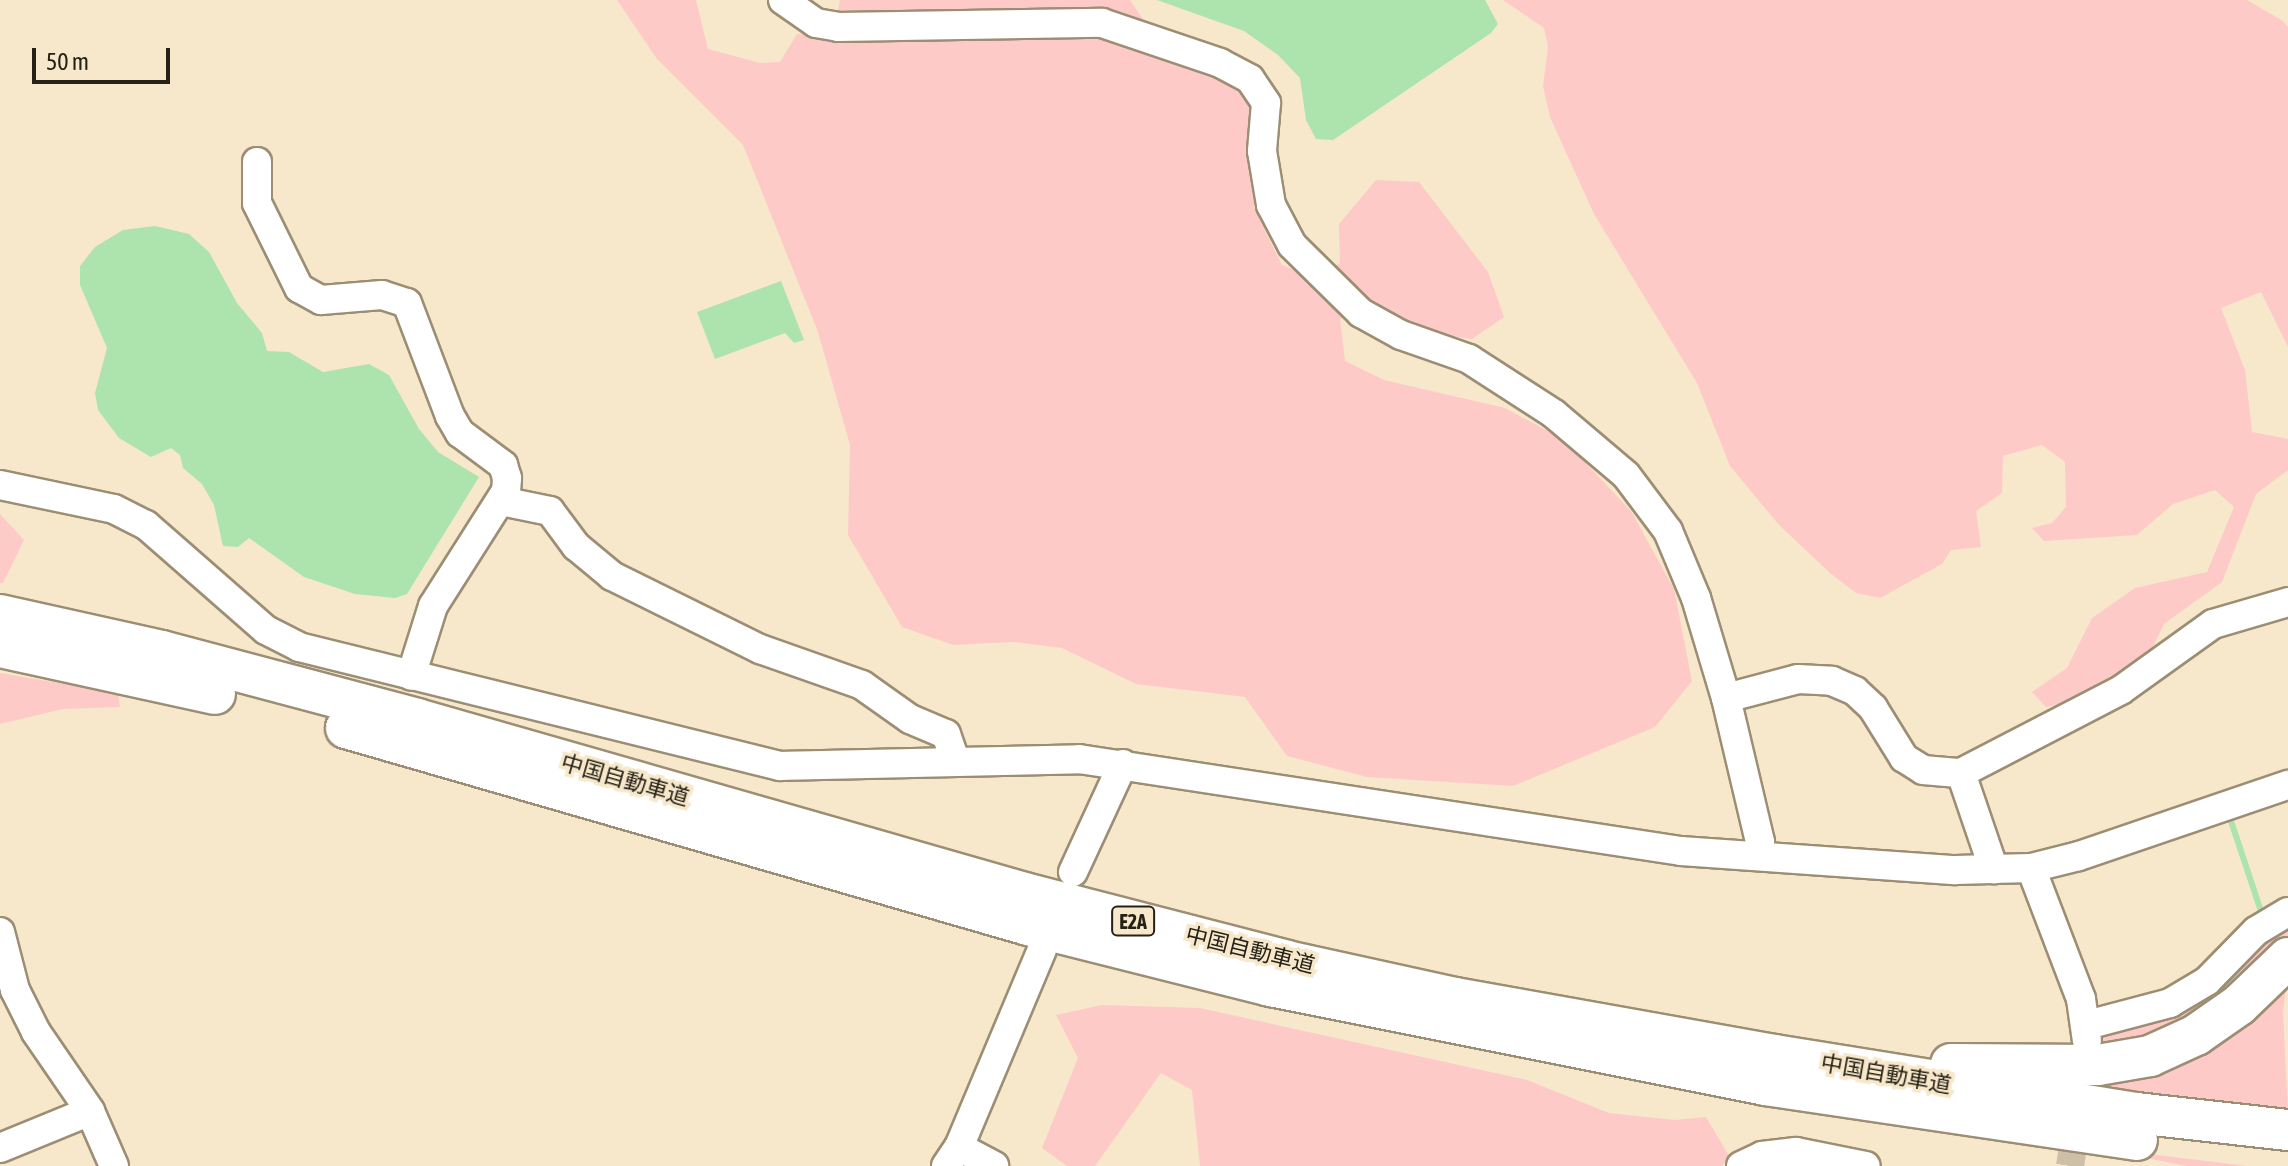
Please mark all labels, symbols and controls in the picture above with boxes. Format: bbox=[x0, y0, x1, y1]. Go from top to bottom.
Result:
scale bar bbox=[36, 32, 174, 82]
text: 50 m bbox=[46, 48, 89, 75]
street label: 中国自動車道 bbox=[558, 749, 692, 811]
road number: E2A bbox=[1111, 905, 1155, 937]
street label: 中国自動車道 bbox=[1183, 921, 1317, 979]
street label: 中国自動車道 bbox=[1819, 1050, 1953, 1098]

